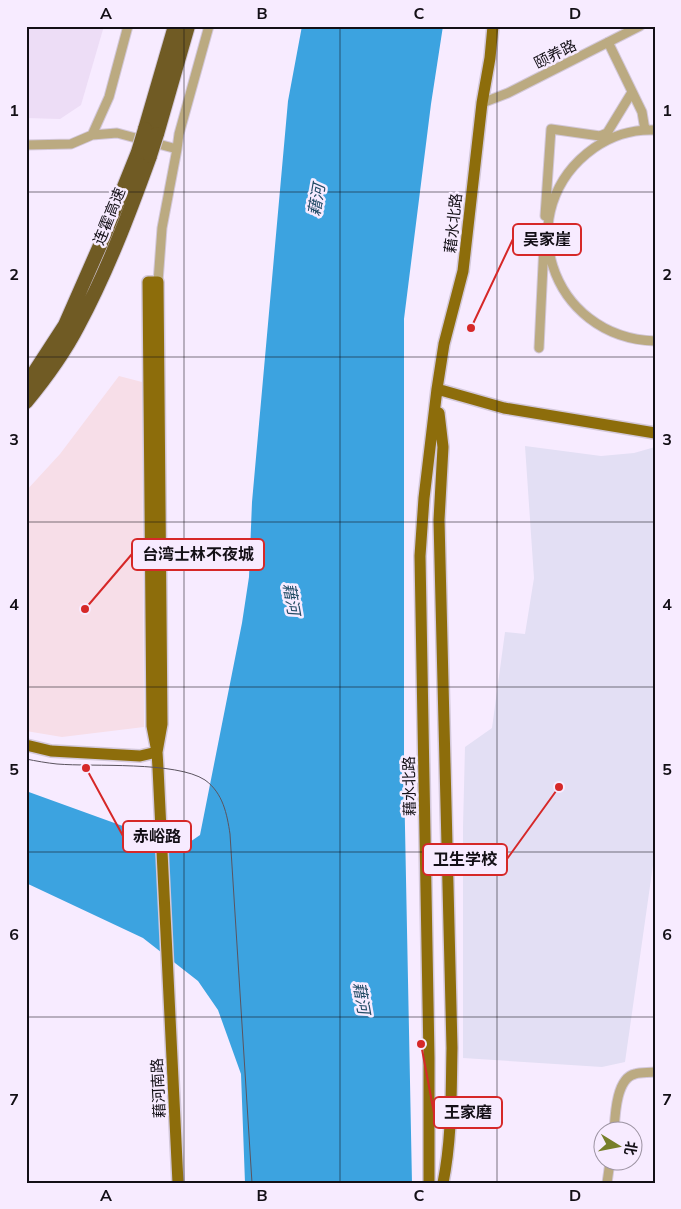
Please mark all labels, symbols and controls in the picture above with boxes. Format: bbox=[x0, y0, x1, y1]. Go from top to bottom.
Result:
text: A bbox=[100, 3, 112, 23]
text: B bbox=[256, 3, 268, 23]
text: C bbox=[414, 3, 425, 23]
text: D bbox=[569, 3, 581, 23]
street label: 颐养路 bbox=[531, 35, 579, 73]
text: 1 bbox=[9, 100, 19, 120]
text: 1 bbox=[662, 100, 672, 120]
water label: 藉河 bbox=[303, 180, 329, 218]
street label: 连霍高速 bbox=[89, 185, 129, 247]
street label: 藉水北路 bbox=[440, 192, 466, 254]
callout: 吴家崖 bbox=[513, 224, 581, 255]
text: 吴家崖 bbox=[523, 229, 571, 249]
text: 2 bbox=[9, 264, 19, 284]
text: 2 bbox=[662, 264, 672, 284]
text: 3 bbox=[9, 429, 19, 449]
text: 3 bbox=[662, 429, 672, 449]
callout: 台湾士林不夜城 bbox=[132, 539, 264, 570]
text: 台湾士林不夜城 bbox=[142, 544, 254, 564]
water label: 藉河 bbox=[279, 581, 305, 619]
text: 4 bbox=[9, 594, 19, 614]
text: 4 bbox=[662, 594, 672, 614]
street label: 藉水北路 bbox=[399, 756, 419, 816]
text: 5 bbox=[9, 759, 19, 779]
text: 5 bbox=[662, 759, 672, 779]
callout: 赤峪路 bbox=[123, 821, 191, 852]
text: 赤峪路 bbox=[133, 826, 181, 846]
callout: 卫生学校 bbox=[423, 844, 507, 875]
text: 卫生学校 bbox=[433, 849, 498, 869]
text: 6 bbox=[9, 924, 19, 944]
text: 6 bbox=[662, 924, 672, 944]
water label: 藉河 bbox=[349, 980, 375, 1018]
street label: 藉河南路 bbox=[147, 1058, 169, 1118]
text: 7 bbox=[9, 1089, 19, 1109]
text: 7 bbox=[662, 1089, 672, 1109]
callout: 王家磨 bbox=[434, 1097, 502, 1128]
text: 王家磨 bbox=[444, 1102, 492, 1122]
north arrow bbox=[594, 1122, 644, 1172]
text: 北 bbox=[621, 1140, 641, 1157]
text: A bbox=[100, 1185, 112, 1205]
text: B bbox=[256, 1185, 268, 1205]
text: C bbox=[414, 1185, 425, 1205]
text: D bbox=[569, 1185, 581, 1205]

